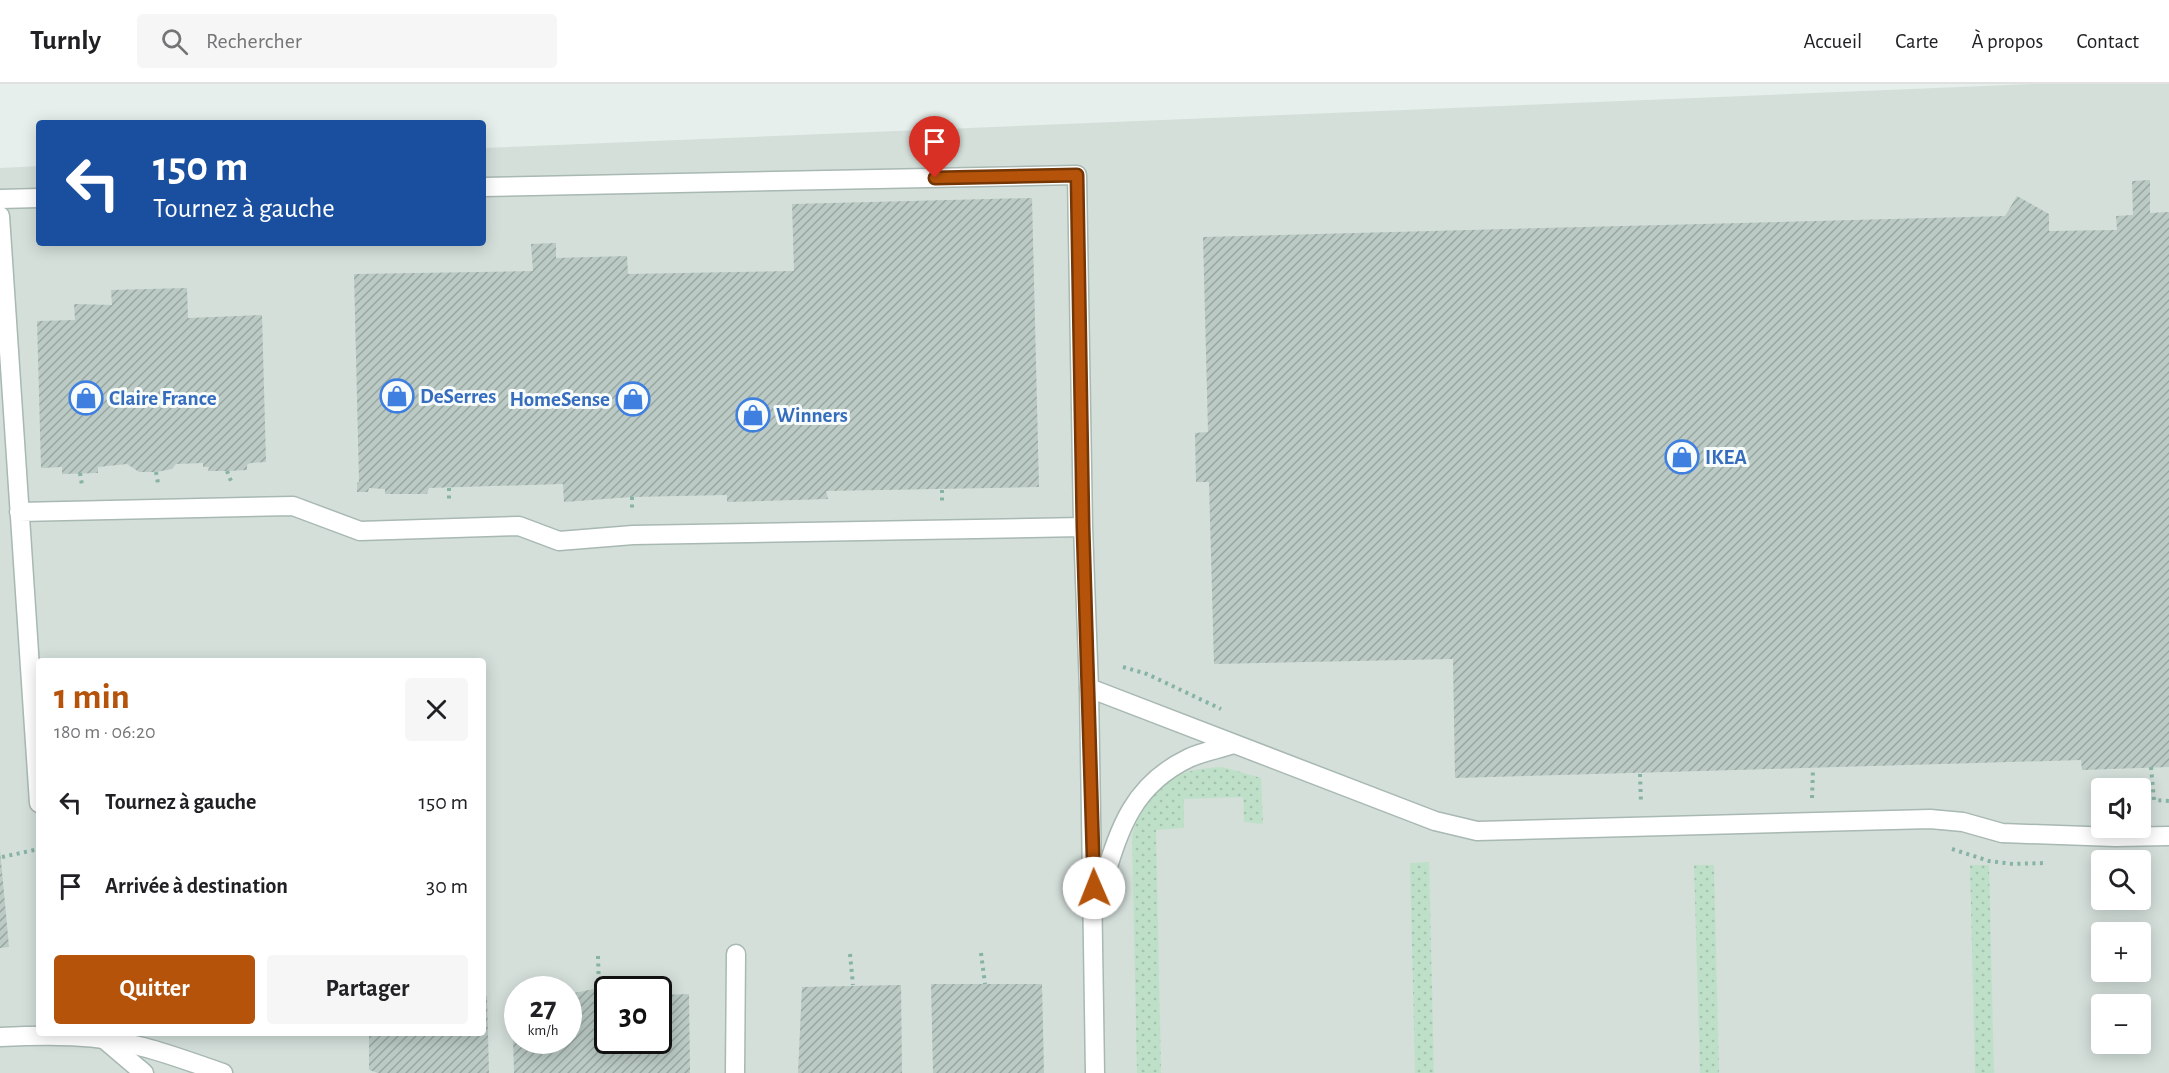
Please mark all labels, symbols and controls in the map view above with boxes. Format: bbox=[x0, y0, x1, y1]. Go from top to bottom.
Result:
search box bbox=[137, 14, 557, 68]
icon: search bbox=[158, 25, 191, 58]
text: Turnly bbox=[30, 27, 101, 55]
text: Rechercher bbox=[206, 30, 302, 52]
text: Accueil bbox=[1804, 31, 1862, 52]
text: Carte bbox=[1895, 31, 1938, 52]
text: À propos bbox=[1971, 31, 2043, 52]
text: Contact bbox=[2076, 31, 2139, 52]
pin bbox=[909, 116, 960, 178]
icon: arrive bbox=[918, 125, 951, 158]
icon: left bbox=[54, 144, 132, 222]
text: 150 m bbox=[153, 146, 248, 188]
text: Tournez à gauche bbox=[153, 195, 335, 222]
shop icon: DeSerres bbox=[379, 378, 415, 414]
shop icon: Claire France bbox=[68, 380, 104, 416]
shop icon: HomeSense bbox=[615, 381, 651, 417]
place label: DeSerres bbox=[420, 386, 496, 407]
place label: Claire France bbox=[109, 388, 217, 409]
place label: HomeSense bbox=[510, 389, 610, 410]
shop icon: Winners bbox=[735, 397, 771, 433]
place label: Winners bbox=[776, 405, 848, 426]
shop icon: IKEA bbox=[1664, 439, 1700, 475]
place label: IKEA bbox=[1705, 447, 1747, 468]
button: close bbox=[405, 678, 468, 741]
text: 1 min bbox=[54, 679, 130, 715]
text: 180 m · 06:20 bbox=[54, 722, 156, 742]
map controls bbox=[2091, 778, 2151, 1054]
button: sound bbox=[2091, 778, 2151, 838]
icon: left bbox=[54, 786, 87, 819]
text: Tournez à gauche bbox=[105, 791, 256, 813]
text: 150 m bbox=[418, 791, 468, 813]
button: search bbox=[2091, 850, 2151, 910]
position arrow bbox=[1062, 856, 1126, 920]
icon: arrive bbox=[54, 870, 87, 903]
text: Arrivée à destination bbox=[105, 875, 288, 897]
text: 30 m bbox=[426, 875, 468, 897]
button: + bbox=[2091, 922, 2151, 982]
button: Quitter bbox=[54, 955, 255, 1024]
button: Partager bbox=[267, 955, 468, 1024]
speed limit sign: 30 bbox=[594, 976, 672, 1054]
text: 27 bbox=[529, 993, 557, 1023]
button: − bbox=[2091, 994, 2151, 1054]
text: km/h bbox=[528, 1023, 558, 1038]

